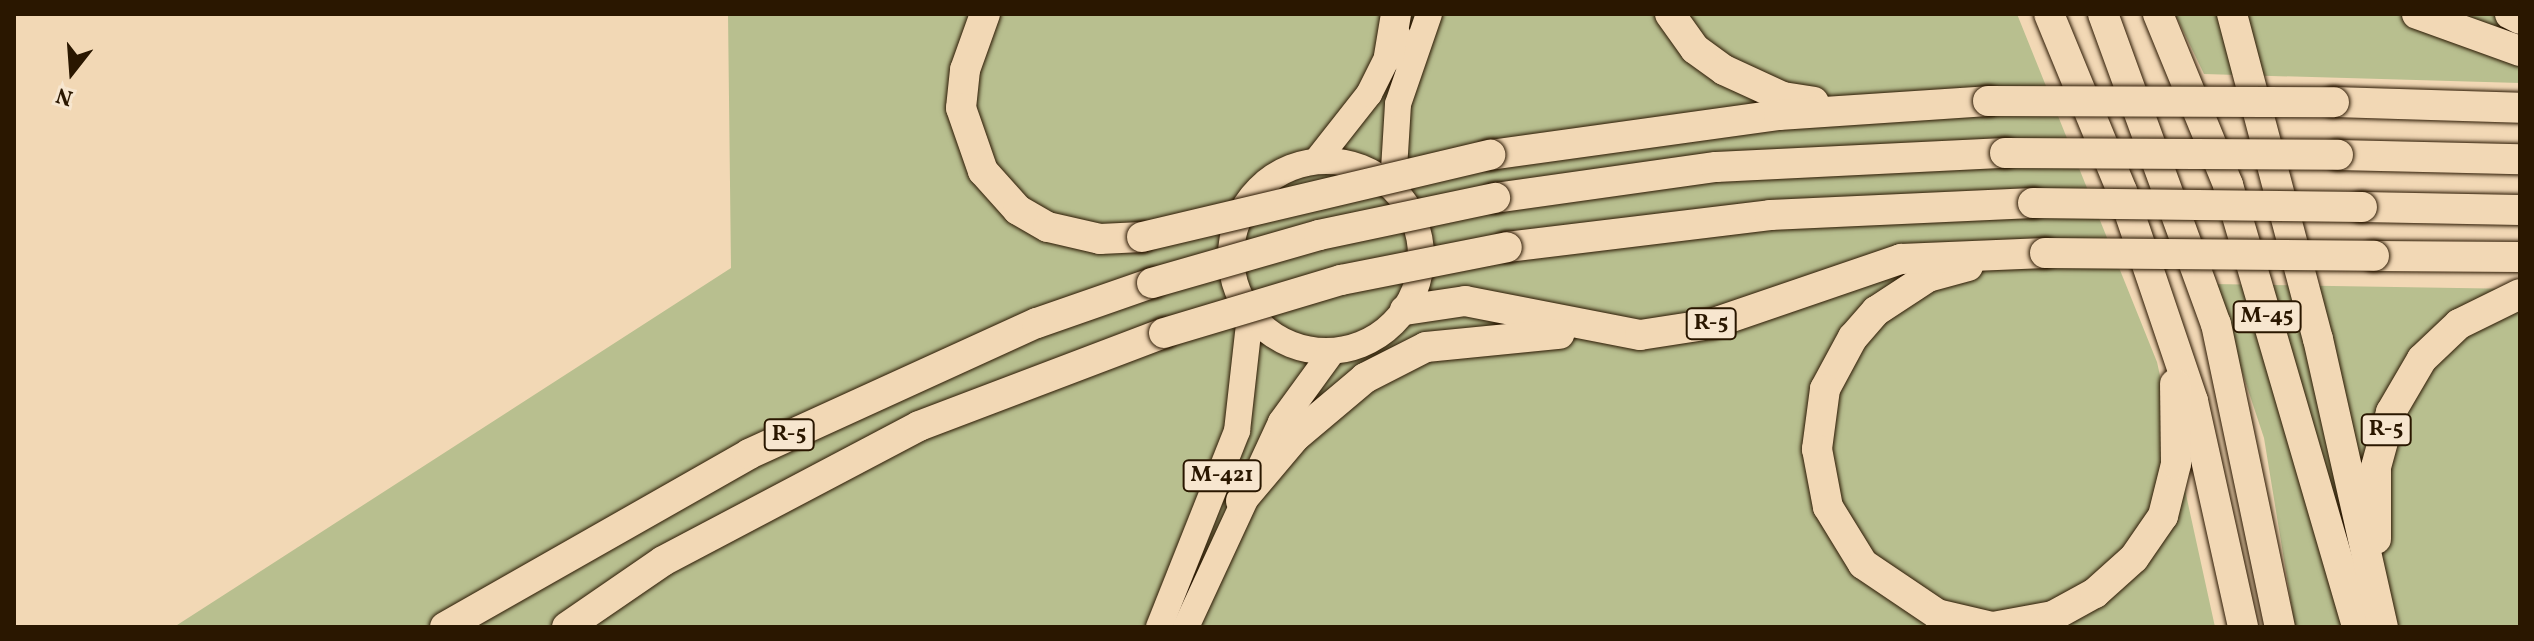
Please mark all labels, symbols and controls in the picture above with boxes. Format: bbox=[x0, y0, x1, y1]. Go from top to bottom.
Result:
north arrow bbox=[32, 32, 112, 112]
text: N bbox=[53, 78, 77, 113]
road number: M-45 bbox=[2231, 299, 2303, 335]
road number: R-5 bbox=[1685, 306, 1737, 342]
road number: R-5 bbox=[2360, 412, 2412, 448]
road number: R-5 bbox=[763, 417, 815, 453]
road number: M-421 bbox=[1182, 458, 1262, 494]

